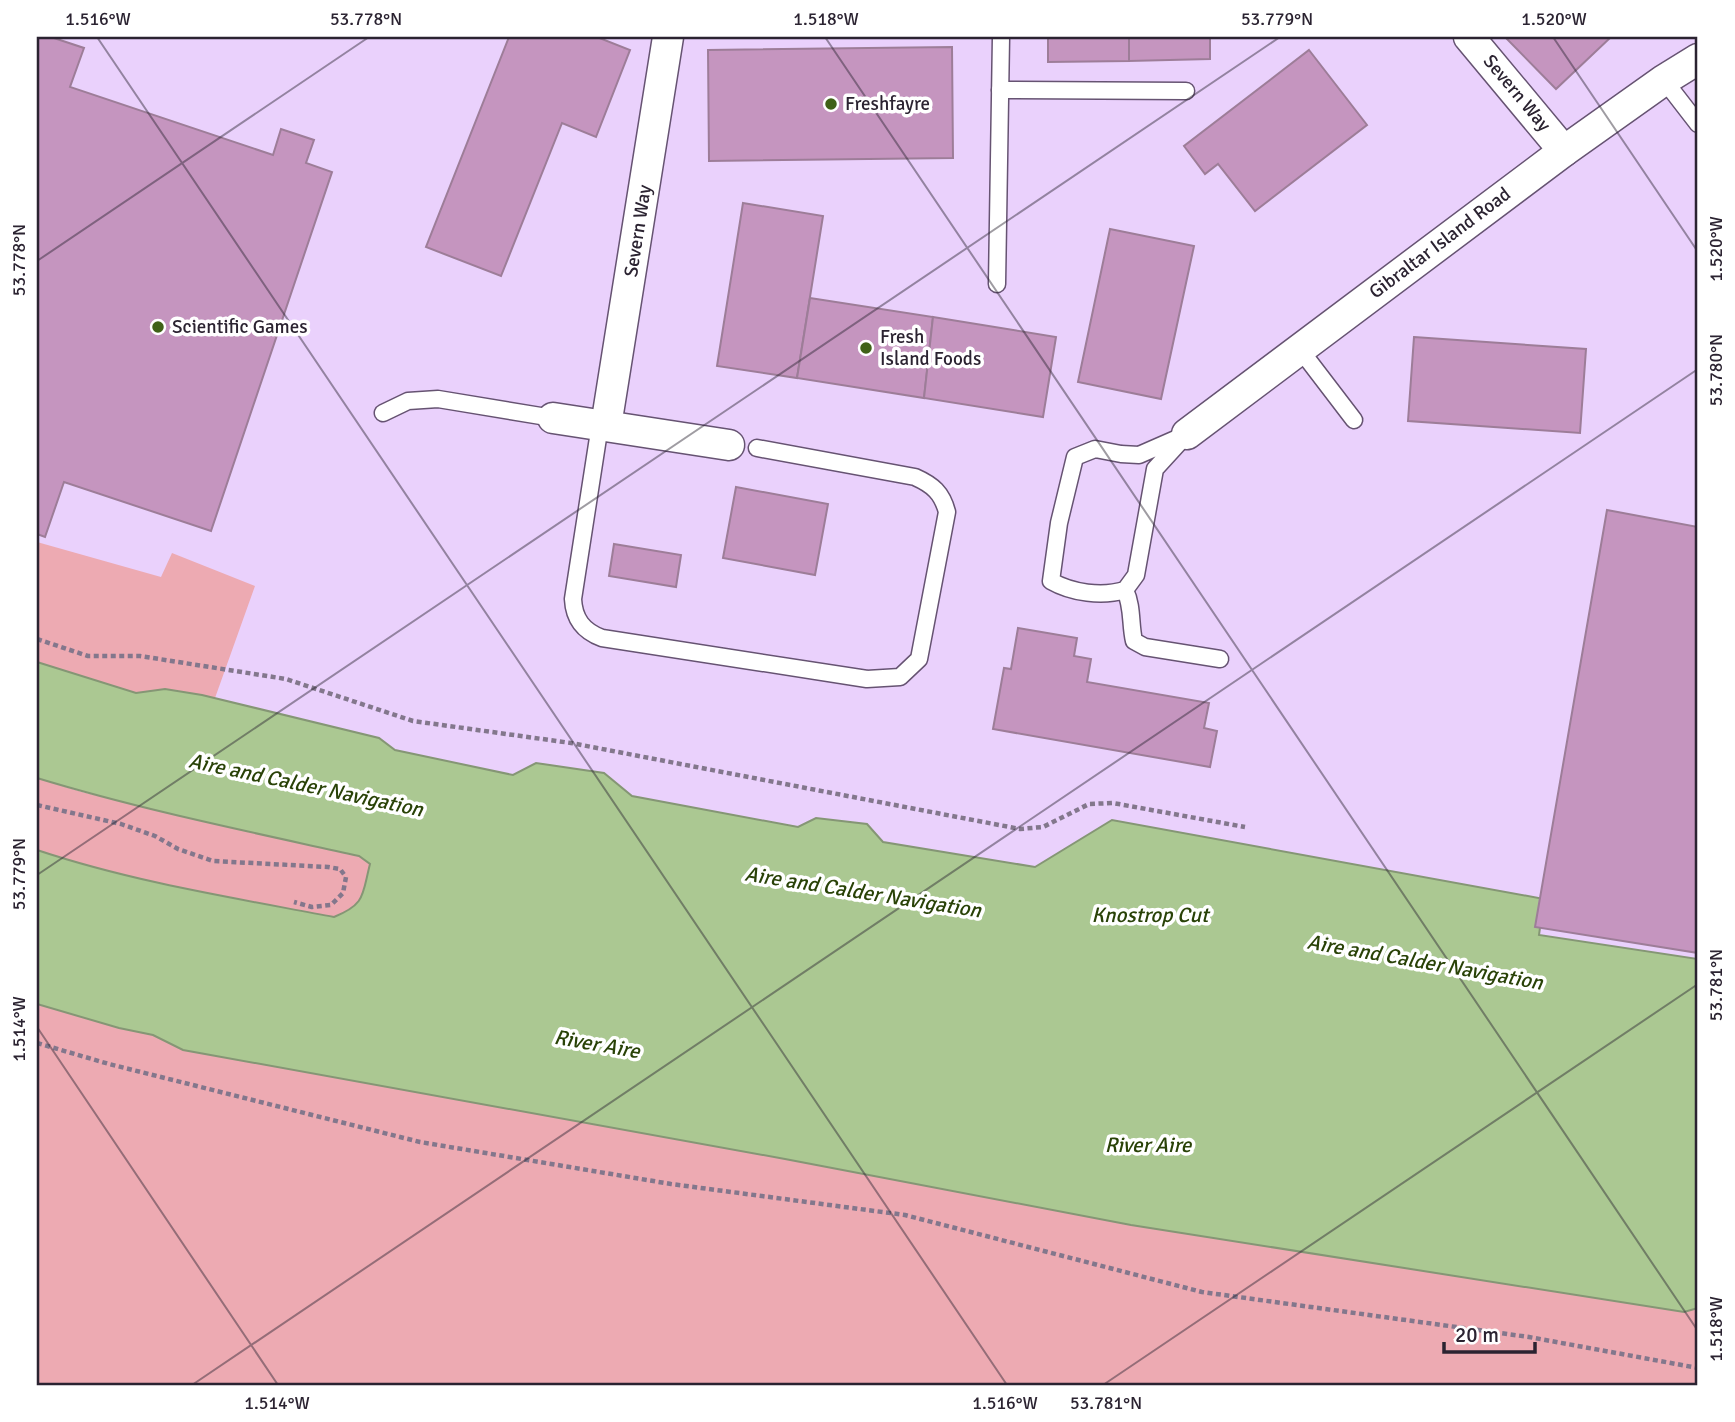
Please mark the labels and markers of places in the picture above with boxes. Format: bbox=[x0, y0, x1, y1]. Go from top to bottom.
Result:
place label: Freshfayre bbox=[845, 92, 930, 116]
marker: Freshfayre bbox=[823, 96, 839, 112]
place label: Scientific Games bbox=[172, 315, 308, 339]
marker: Scientific Games bbox=[150, 319, 166, 335]
place label: Fresh Island Foods bbox=[880, 325, 981, 371]
marker: Fresh Island Foods bbox=[858, 340, 874, 356]

